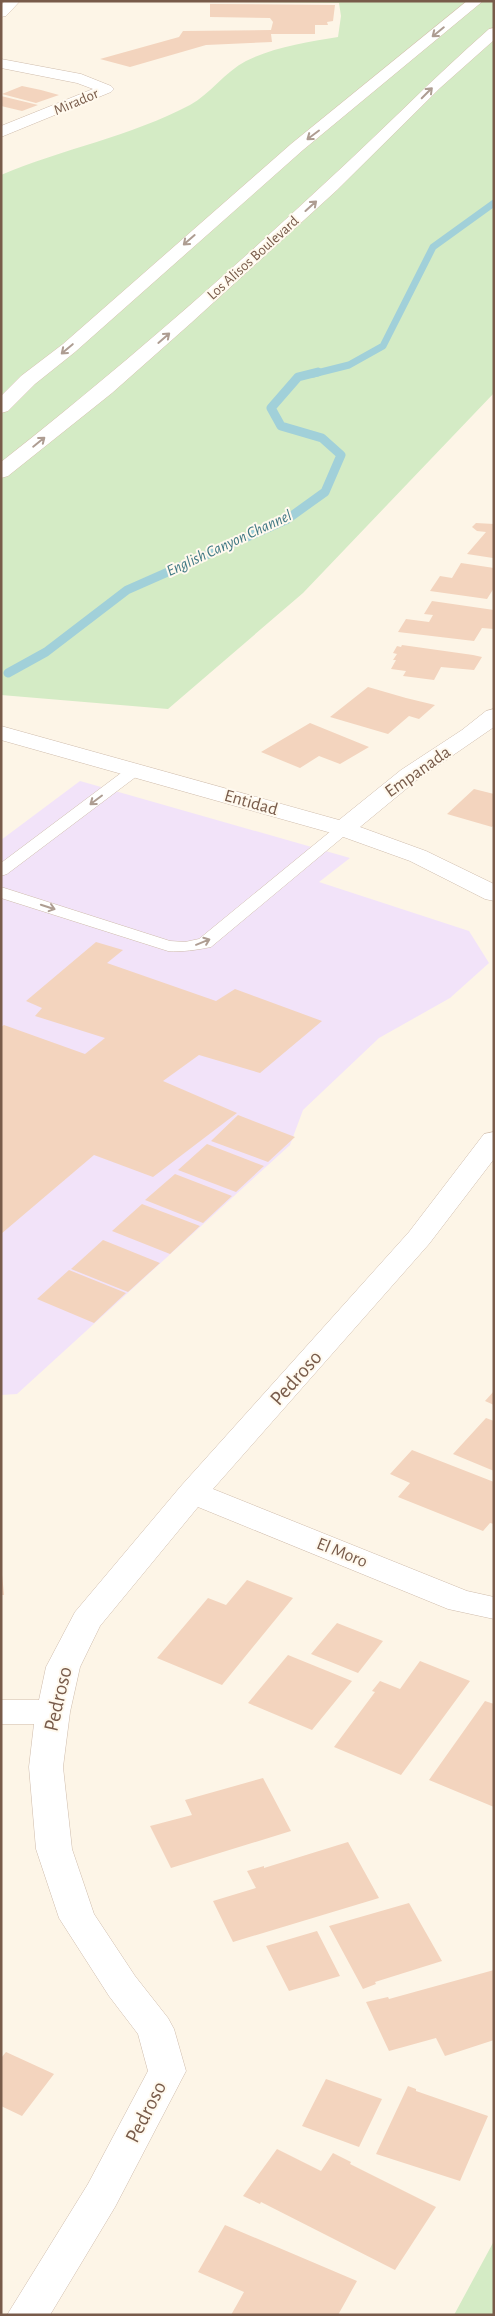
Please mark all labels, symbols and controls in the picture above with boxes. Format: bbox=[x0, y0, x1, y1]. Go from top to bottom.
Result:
one-way arrow bbox=[432, 27, 445, 38]
street label: Mirador bbox=[51, 86, 101, 118]
one-way arrow bbox=[421, 87, 433, 99]
one-way arrow bbox=[307, 130, 320, 141]
one-way arrow bbox=[304, 200, 317, 212]
street label: Los Alisos Boulevard bbox=[204, 213, 302, 303]
one-way arrow bbox=[182, 235, 195, 246]
one-way arrow bbox=[157, 332, 170, 343]
one-way arrow bbox=[61, 343, 74, 354]
one-way arrow bbox=[32, 436, 45, 447]
water label: English Canyon Channel bbox=[164, 507, 294, 579]
street label: Empanada bbox=[382, 743, 454, 801]
street label: Entidad bbox=[222, 787, 280, 819]
one-way arrow bbox=[90, 794, 103, 805]
one-way arrow bbox=[39, 903, 55, 912]
one-way arrow bbox=[195, 936, 210, 946]
street label: Pedroso bbox=[266, 1347, 326, 1409]
street label: El Moro bbox=[314, 1535, 370, 1571]
street label: Pedroso bbox=[40, 1665, 76, 1733]
street label: Pedroso bbox=[122, 2078, 170, 2146]

